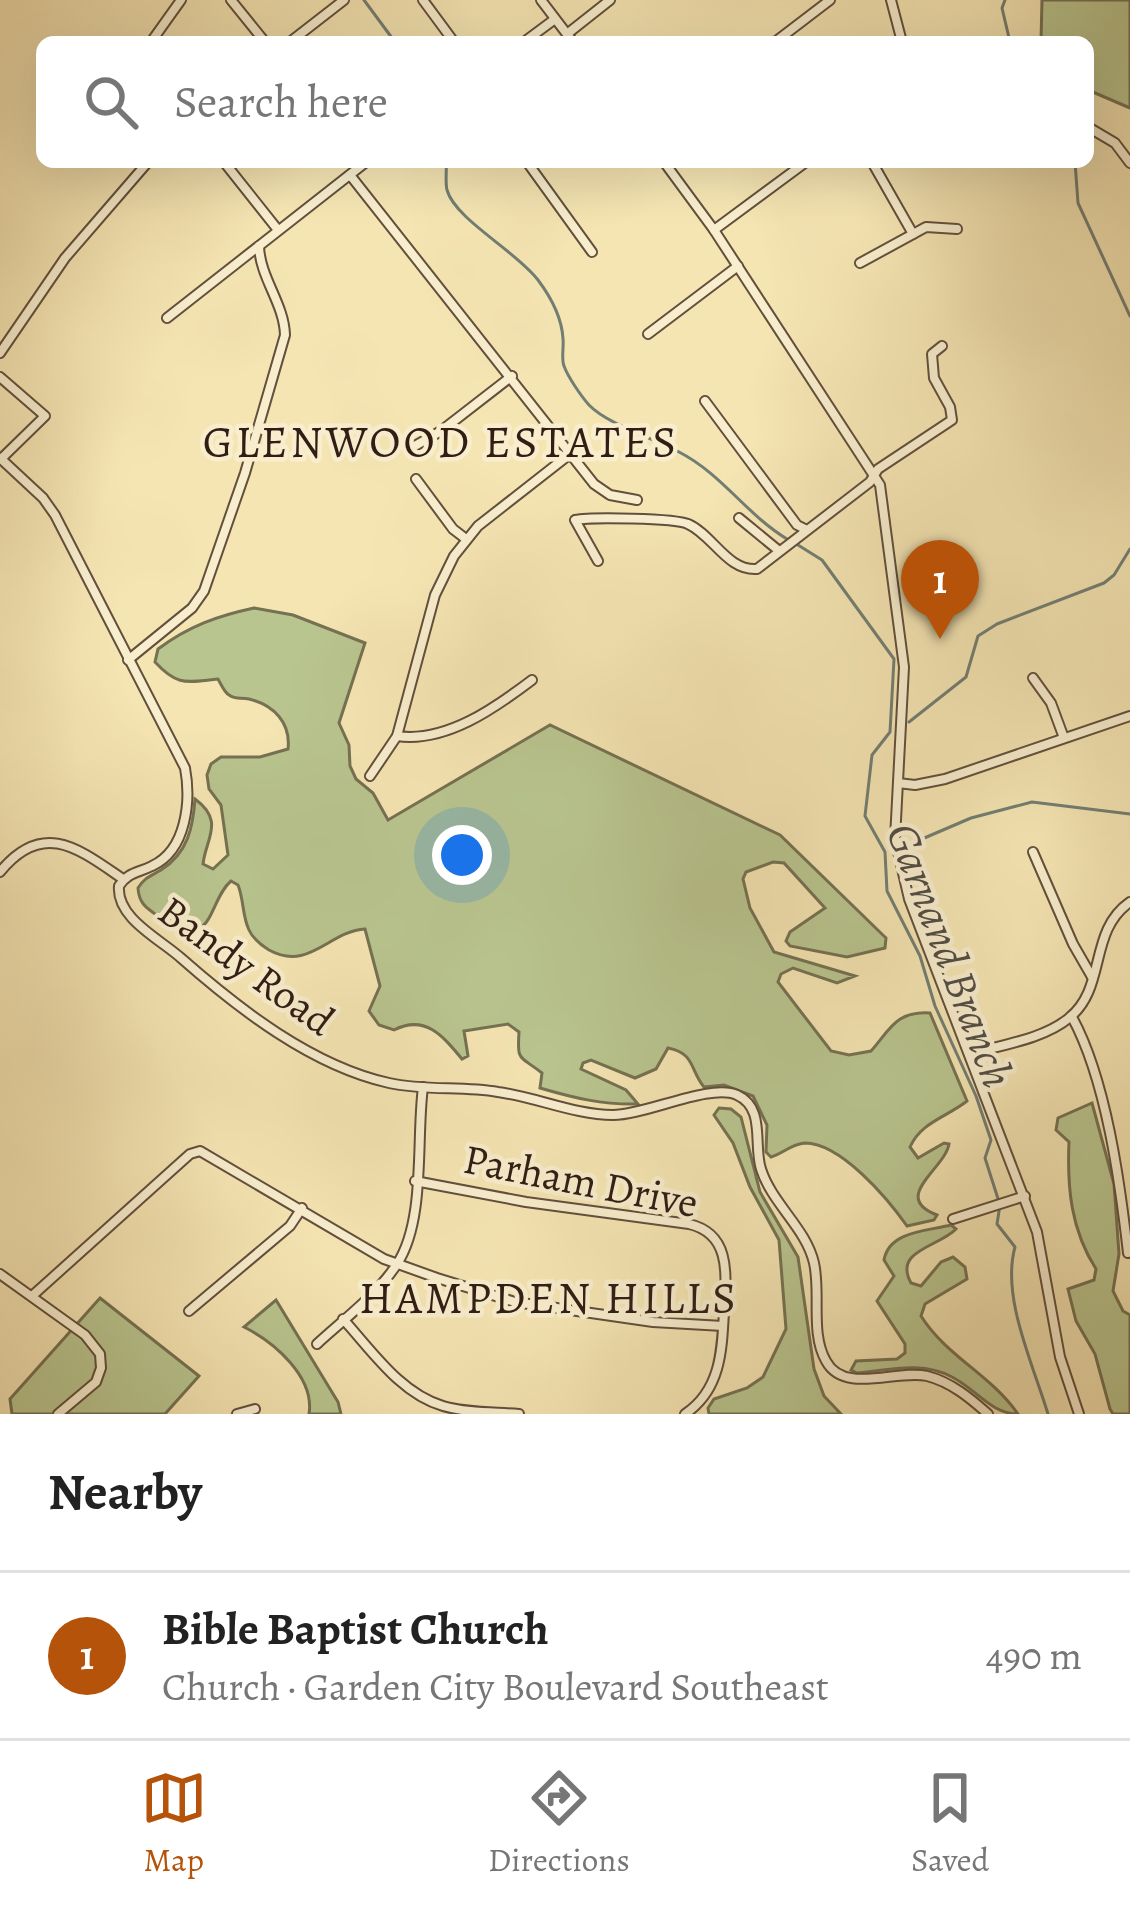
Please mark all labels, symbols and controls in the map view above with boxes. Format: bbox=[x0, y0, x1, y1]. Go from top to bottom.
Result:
search box bbox=[36, 36, 1094, 168]
icon: search bbox=[78, 69, 144, 135]
text: Search here bbox=[174, 71, 388, 133]
district label: GLENWOOD ESTATES bbox=[203, 411, 679, 473]
pin: 1 bbox=[901, 540, 979, 639]
water label: Garnand Branch bbox=[871, 814, 1029, 1097]
your location bbox=[432, 825, 492, 885]
street label: Bandy Road bbox=[147, 882, 347, 1049]
street label: Parham Drive bbox=[459, 1130, 703, 1231]
district label: HAMPDEN HILLS bbox=[359, 1267, 739, 1329]
text: Nearby bbox=[48, 1457, 202, 1527]
text: Bible Baptist Church bbox=[162, 1598, 549, 1660]
text: 1 bbox=[80, 1629, 94, 1682]
text: 490 m bbox=[986, 1629, 1082, 1682]
text: Church · Garden City Boulevard Southeast bbox=[162, 1660, 829, 1713]
tab: Map bbox=[141, 1765, 207, 1882]
tab: Directions bbox=[488, 1765, 630, 1882]
tab: Saved bbox=[911, 1765, 989, 1882]

